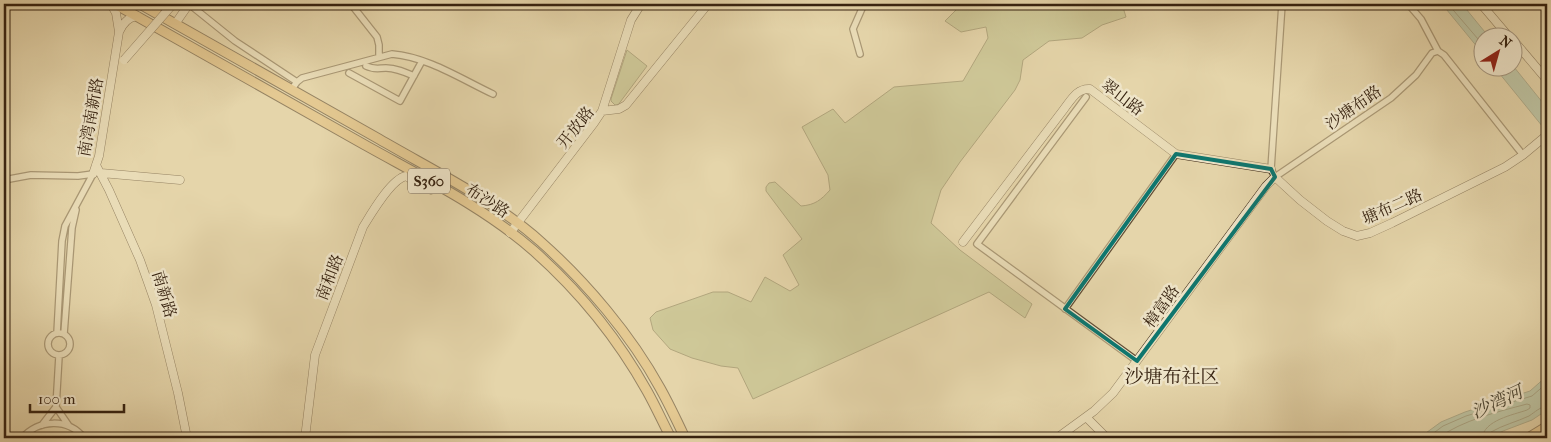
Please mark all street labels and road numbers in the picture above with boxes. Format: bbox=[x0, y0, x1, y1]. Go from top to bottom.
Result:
street label: 翠山路 bbox=[1098, 75, 1148, 119]
street label: 南湾南新路 bbox=[74, 76, 107, 158]
street label: 沙塘布路 bbox=[1322, 81, 1385, 134]
street label: 开放路 bbox=[553, 103, 598, 152]
road number: S360 bbox=[408, 168, 450, 194]
street label: 布沙路 bbox=[462, 179, 513, 221]
street label: 塘布二路 bbox=[1359, 185, 1425, 228]
street label: 南和路 bbox=[312, 251, 347, 303]
street label: 南新路 bbox=[148, 268, 181, 320]
street label: 樟富路 bbox=[1140, 281, 1183, 331]

